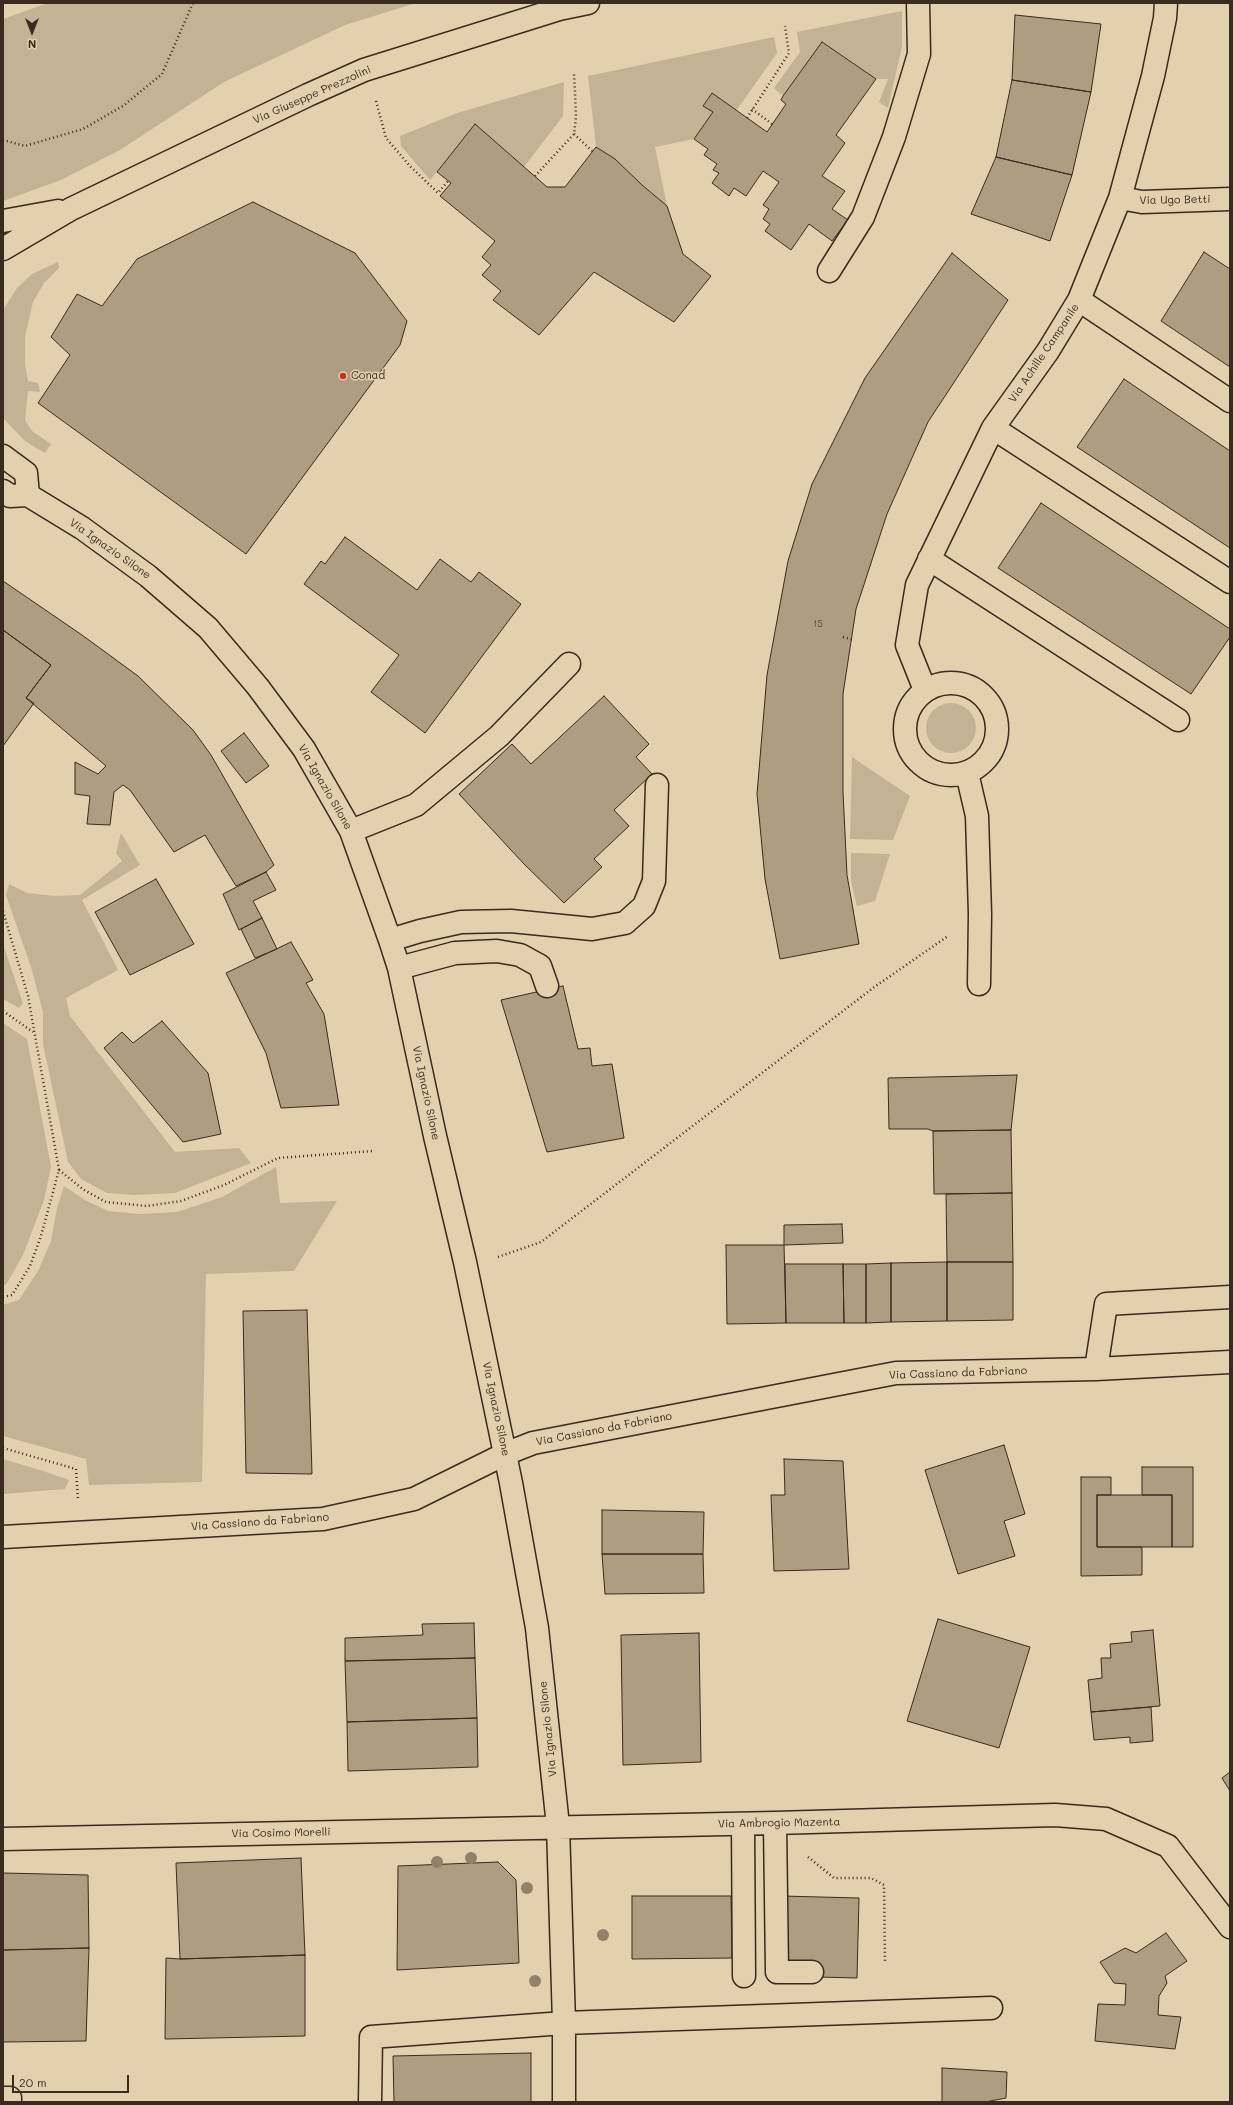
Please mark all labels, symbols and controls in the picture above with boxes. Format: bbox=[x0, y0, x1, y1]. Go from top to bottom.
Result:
north arrow bbox=[12, 12, 52, 52]
text: N bbox=[28, 37, 36, 52]
street label: Via Giuseppe Prezzolini bbox=[251, 63, 373, 127]
street label: Via Ugo Betti bbox=[1139, 193, 1211, 207]
street label: Via Achille Campanile bbox=[1006, 301, 1082, 405]
place label: Conad bbox=[351, 369, 385, 383]
marker: Conad bbox=[338, 371, 348, 381]
street label: Via Ignazio Silone bbox=[67, 516, 153, 582]
house number: 15 bbox=[813, 619, 823, 629]
street label: Via Ignazio Silone bbox=[295, 742, 355, 832]
street label: Via Ignazio Silone bbox=[410, 1045, 442, 1141]
street label: Via Ignazio Silone bbox=[480, 1361, 512, 1457]
street label: Via Cassiano da Fabriano bbox=[889, 1364, 1027, 1382]
street label: Via Cassiano da Fabriano bbox=[535, 1409, 673, 1449]
street label: Via Cassiano da Fabriano bbox=[191, 1511, 329, 1533]
street label: Via Ignazio Silone bbox=[536, 1680, 560, 1778]
street label: Via Ambrogio Mazenta bbox=[718, 1815, 840, 1831]
street label: Via Cosimo Morelli bbox=[231, 1826, 331, 1840]
scale bar bbox=[14, 2067, 131, 2093]
text: 20 m bbox=[19, 2074, 47, 2090]

